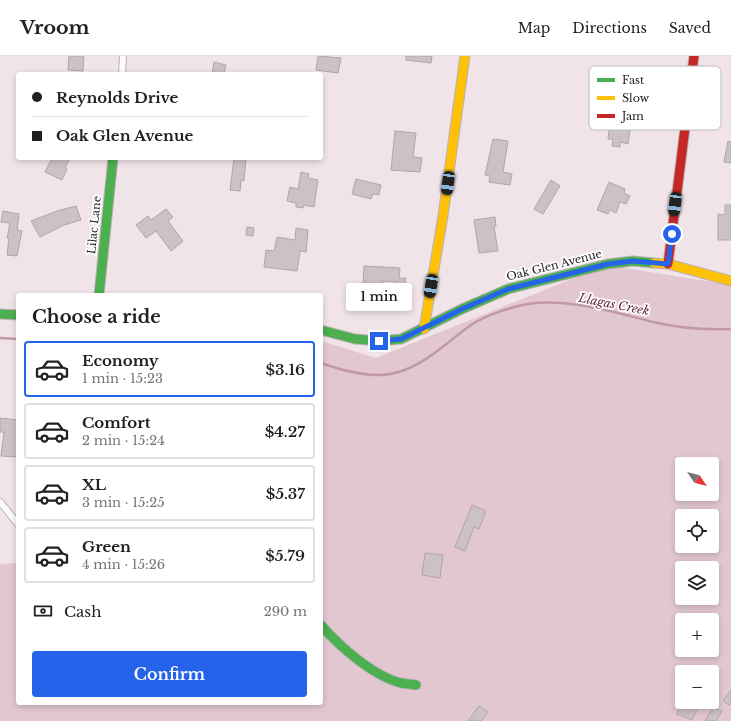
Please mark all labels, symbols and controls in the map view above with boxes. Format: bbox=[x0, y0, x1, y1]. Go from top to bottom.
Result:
text: Vroom bbox=[20, 16, 90, 39]
text: Map bbox=[518, 19, 550, 37]
text: Directions bbox=[572, 19, 647, 37]
text: Saved bbox=[669, 19, 711, 37]
legend bbox=[589, 66, 721, 130]
text: Fast bbox=[622, 73, 645, 87]
text: Reynolds Drive bbox=[56, 88, 178, 107]
text: Slow bbox=[622, 91, 650, 105]
text: Jam bbox=[620, 109, 644, 123]
text: Oak Glen Avenue bbox=[56, 126, 193, 145]
car bbox=[440, 170, 456, 196]
car bbox=[668, 191, 682, 217]
street label: Lilac Lane bbox=[84, 195, 104, 255]
route start bbox=[663, 225, 681, 243]
street label: Oak Glen Avenue bbox=[505, 246, 603, 284]
car bbox=[423, 273, 439, 299]
callout: 1 min bbox=[346, 283, 412, 311]
text: 1 min bbox=[360, 288, 398, 305]
water label: Llagas Creek bbox=[577, 290, 651, 318]
text: Choose a ride bbox=[32, 306, 161, 328]
route end bbox=[370, 332, 388, 350]
icon: car bbox=[34, 351, 70, 387]
text: Economy bbox=[82, 351, 159, 370]
text: $3.16 bbox=[266, 360, 305, 379]
text: 1 min · 15:23 bbox=[82, 370, 163, 387]
icon: car bbox=[34, 413, 70, 449]
text: Comfort bbox=[82, 413, 150, 432]
text: $4.27 bbox=[265, 422, 305, 441]
text: 2 min · 15:24 bbox=[82, 432, 165, 449]
north arrow bbox=[675, 457, 719, 501]
map controls bbox=[675, 457, 719, 709]
icon: car bbox=[34, 475, 70, 511]
text: XL bbox=[82, 475, 106, 494]
text: $5.37 bbox=[266, 484, 305, 503]
text: 3 min · 15:25 bbox=[82, 494, 165, 511]
button: locate bbox=[675, 509, 719, 553]
icon: car bbox=[34, 537, 70, 573]
text: Green bbox=[82, 537, 131, 556]
text: $5.79 bbox=[265, 546, 305, 565]
text: 4 min · 15:26 bbox=[82, 556, 165, 573]
button: layers bbox=[675, 561, 719, 605]
icon: cash bbox=[32, 600, 54, 622]
text: Cash bbox=[64, 602, 101, 621]
text: 290 m bbox=[264, 603, 307, 620]
button: + bbox=[675, 613, 719, 657]
button: Confirm bbox=[32, 651, 307, 697]
button: − bbox=[675, 665, 719, 709]

